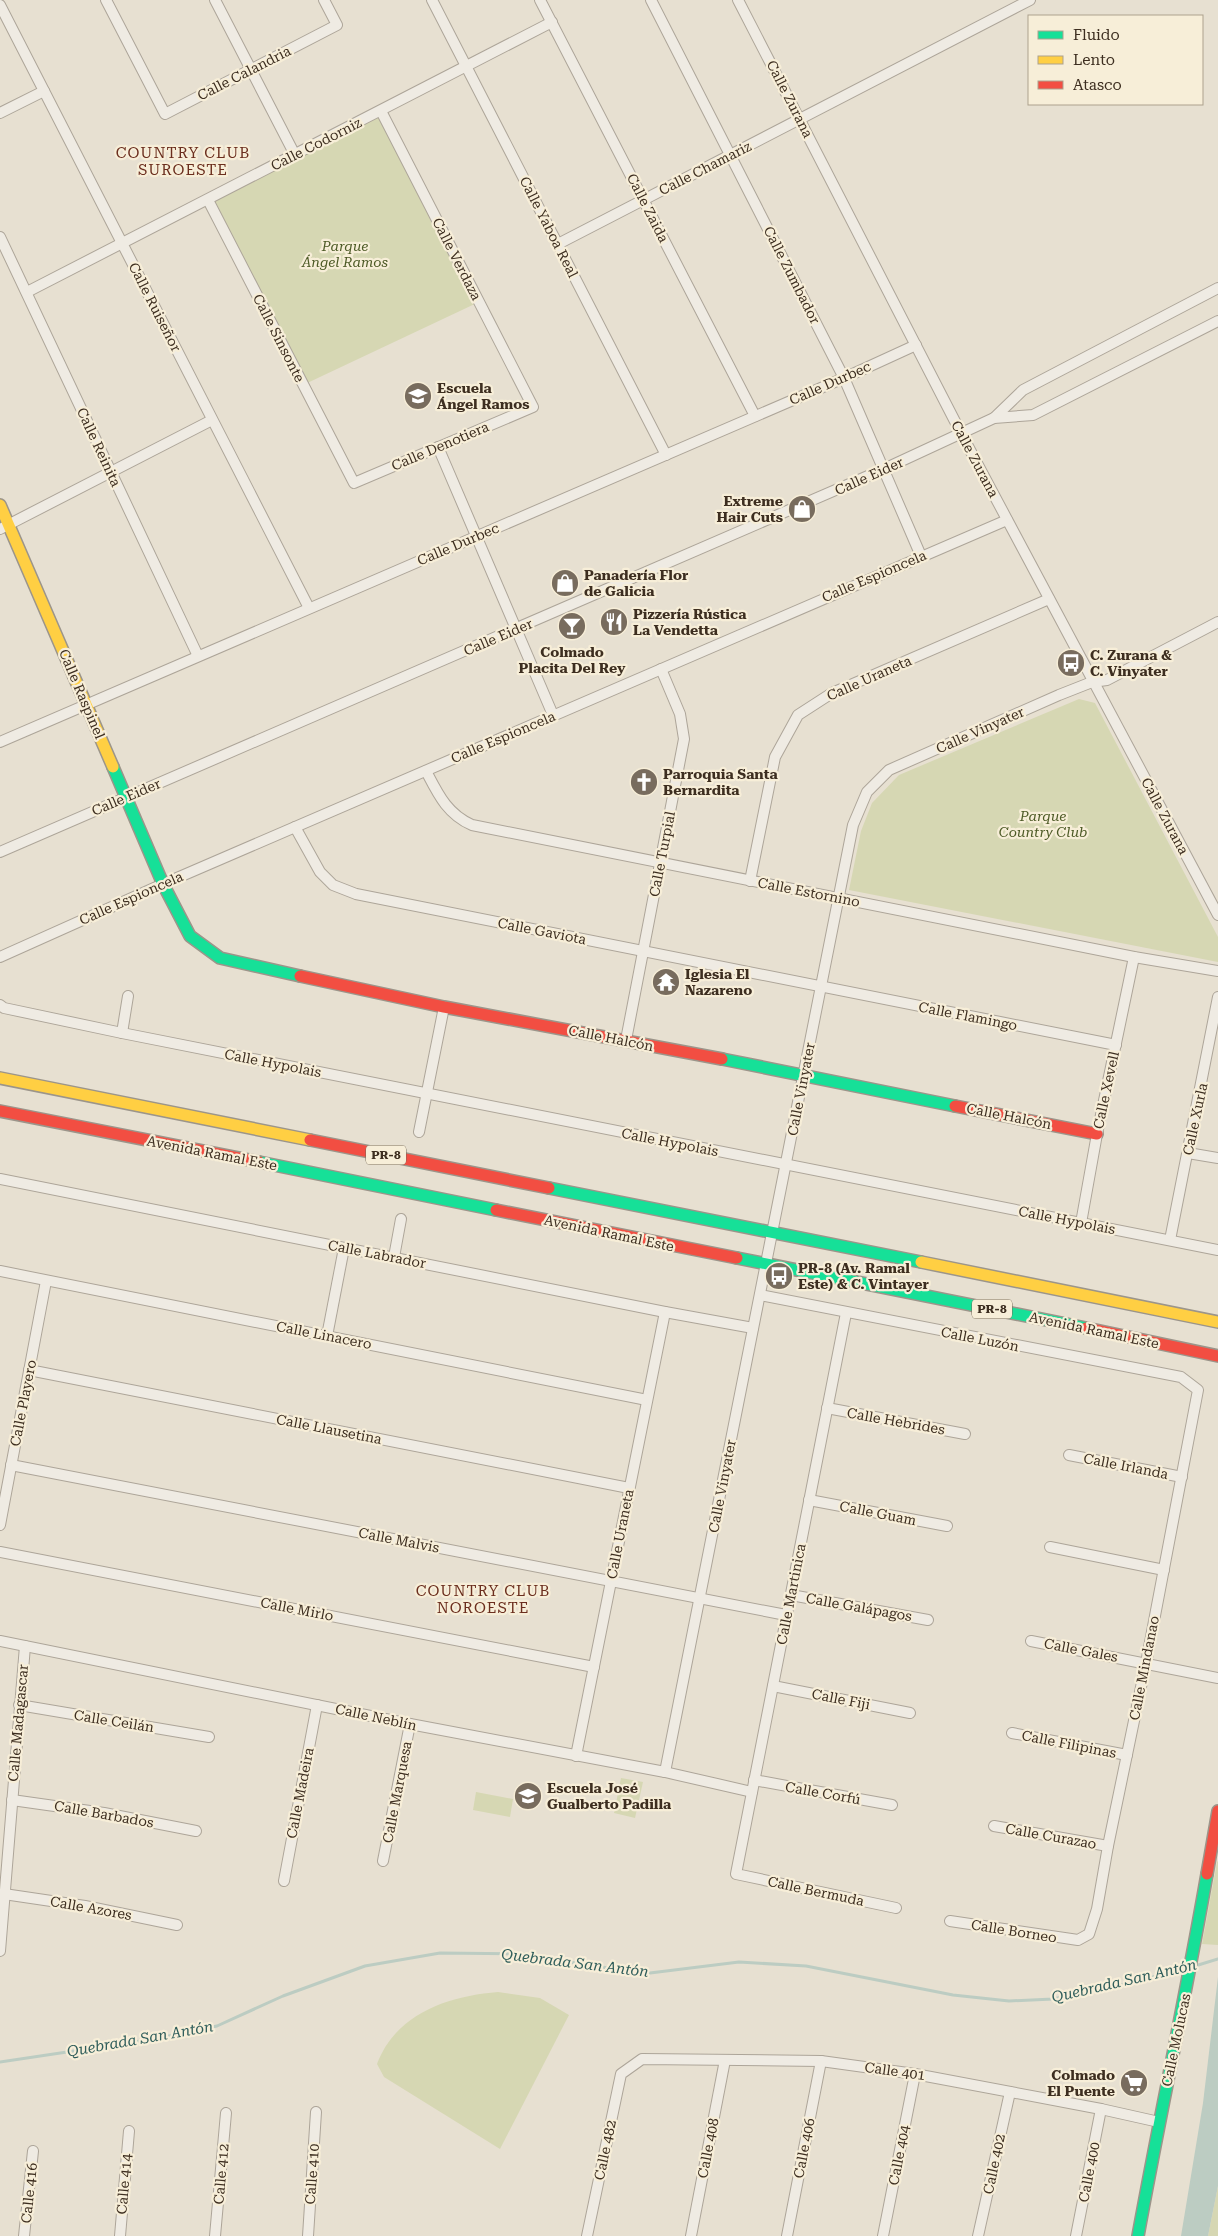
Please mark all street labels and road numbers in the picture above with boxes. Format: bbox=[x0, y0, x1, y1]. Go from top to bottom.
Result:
street label: Calle Calandria bbox=[195, 42, 294, 103]
street label: Calle Zurana bbox=[764, 58, 817, 141]
street label: Calle Codorniz bbox=[268, 114, 364, 174]
street label: Calle Chamariz bbox=[656, 138, 754, 198]
street label: Calle Zaida bbox=[624, 171, 672, 245]
street label: Calle Yaboa Real bbox=[517, 174, 582, 281]
street label: Calle Verdaza bbox=[429, 215, 485, 303]
street label: Calle Zumbador bbox=[761, 224, 824, 327]
street label: Calle Ruiseñor bbox=[126, 260, 184, 354]
street label: Calle Sinsonte bbox=[250, 291, 308, 385]
street label: Calle Durbec bbox=[787, 358, 873, 408]
street label: Calle Reinita bbox=[74, 405, 124, 489]
street label: Calle Denotiera bbox=[389, 418, 491, 474]
street label: Calle Zurana bbox=[948, 418, 1002, 501]
street label: Calle Eider bbox=[832, 454, 906, 498]
street label: Calle Durbec bbox=[415, 519, 502, 568]
street label: Calle Espioncela bbox=[819, 547, 929, 605]
street label: Calle Eider bbox=[461, 615, 535, 659]
street label: Calle Raspinel bbox=[56, 647, 108, 742]
street label: Calle Uraneta bbox=[824, 652, 914, 704]
street label: Calle Vinyater bbox=[934, 703, 1027, 757]
street label: Calle Espioncela bbox=[448, 708, 558, 766]
street label: Calle Eider bbox=[89, 775, 163, 819]
street label: Calle Zurana bbox=[1138, 775, 1192, 858]
street label: Calle Turpial bbox=[646, 809, 678, 898]
street label: Calle Espioncela bbox=[77, 868, 186, 928]
street label: Calle Estornino bbox=[757, 874, 861, 910]
street label: Calle Gaviota bbox=[496, 915, 588, 947]
street label: Calle Flamingo bbox=[917, 999, 1019, 1033]
street label: Calle Halcón bbox=[567, 1022, 655, 1054]
street label: Calle Vinyater bbox=[784, 1041, 818, 1137]
street label: Calle Hypolais bbox=[223, 1046, 323, 1080]
street label: Calle Xevell bbox=[1090, 1049, 1122, 1130]
street label: Calle Xurla bbox=[1180, 1081, 1211, 1157]
street label: Calle Halcón bbox=[965, 1100, 1053, 1132]
street label: Calle Hypolais bbox=[620, 1125, 720, 1159]
street label: Avenida Ramal Este bbox=[145, 1133, 279, 1174]
road number: PR-8 bbox=[366, 1146, 406, 1164]
street label: Calle Hypolais bbox=[1017, 1203, 1117, 1237]
street label: Avenida Ramal Este bbox=[543, 1211, 676, 1255]
street label: Calle Labrador bbox=[327, 1237, 428, 1271]
road number: PR-8 bbox=[972, 1300, 1012, 1318]
street label: Avenida Ramal Este bbox=[1028, 1308, 1161, 1352]
street label: Calle Linacero bbox=[275, 1318, 373, 1352]
street label: Calle Luzón bbox=[940, 1324, 1020, 1354]
street label: Calle Playero bbox=[7, 1358, 39, 1448]
street label: Calle Hebrides bbox=[846, 1405, 947, 1438]
street label: Calle Llausetina bbox=[275, 1411, 384, 1447]
street label: Calle Vinyater bbox=[705, 1438, 739, 1534]
street label: Calle Irlanda bbox=[1082, 1450, 1170, 1482]
street label: Calle Uraneta bbox=[603, 1487, 637, 1580]
street label: Calle Guam bbox=[838, 1498, 918, 1528]
street label: Calle Malvis bbox=[357, 1524, 441, 1556]
street label: Calle Martinica bbox=[773, 1542, 809, 1646]
street label: Calle Galápagos bbox=[805, 1590, 914, 1624]
street label: Calle Mirlo bbox=[259, 1594, 335, 1624]
street label: Calle Mindanao bbox=[1126, 1614, 1162, 1722]
street label: Calle Gales bbox=[1043, 1635, 1120, 1665]
street label: Calle Madagascar bbox=[5, 1663, 31, 1782]
street label: Calle Fiji bbox=[811, 1686, 872, 1713]
street label: Calle Neblín bbox=[334, 1701, 418, 1733]
street label: Calle Ceilán bbox=[73, 1707, 155, 1735]
street label: Calle Filipinas bbox=[1020, 1727, 1118, 1761]
street label: Calle Marquesa bbox=[379, 1739, 415, 1844]
street label: Calle Madeira bbox=[283, 1746, 317, 1840]
street label: Calle Corfú bbox=[784, 1779, 862, 1808]
street label: Calle Barbados bbox=[53, 1797, 155, 1831]
street label: Calle Curazao bbox=[1004, 1820, 1098, 1852]
street label: Calle Bermuda bbox=[766, 1873, 866, 1909]
street label: Calle Azores bbox=[49, 1893, 133, 1923]
street label: Calle Borneo bbox=[970, 1916, 1058, 1946]
street label: Calle Molucas bbox=[1158, 1992, 1194, 2088]
street label: Calle 401 bbox=[864, 2059, 926, 2083]
street label: Calle 408 bbox=[694, 2116, 722, 2179]
street label: Calle 406 bbox=[790, 2116, 818, 2179]
street label: Calle 482 bbox=[591, 2118, 619, 2182]
street label: Calle 404 bbox=[885, 2123, 913, 2186]
street label: Calle 402 bbox=[980, 2132, 1008, 2196]
street label: Calle 400 bbox=[1075, 2140, 1103, 2203]
street label: Calle 412 bbox=[210, 2143, 232, 2205]
street label: Calle 410 bbox=[302, 2143, 322, 2205]
street label: Calle 414 bbox=[113, 2153, 135, 2215]
street label: Calle 416 bbox=[18, 2162, 40, 2224]

